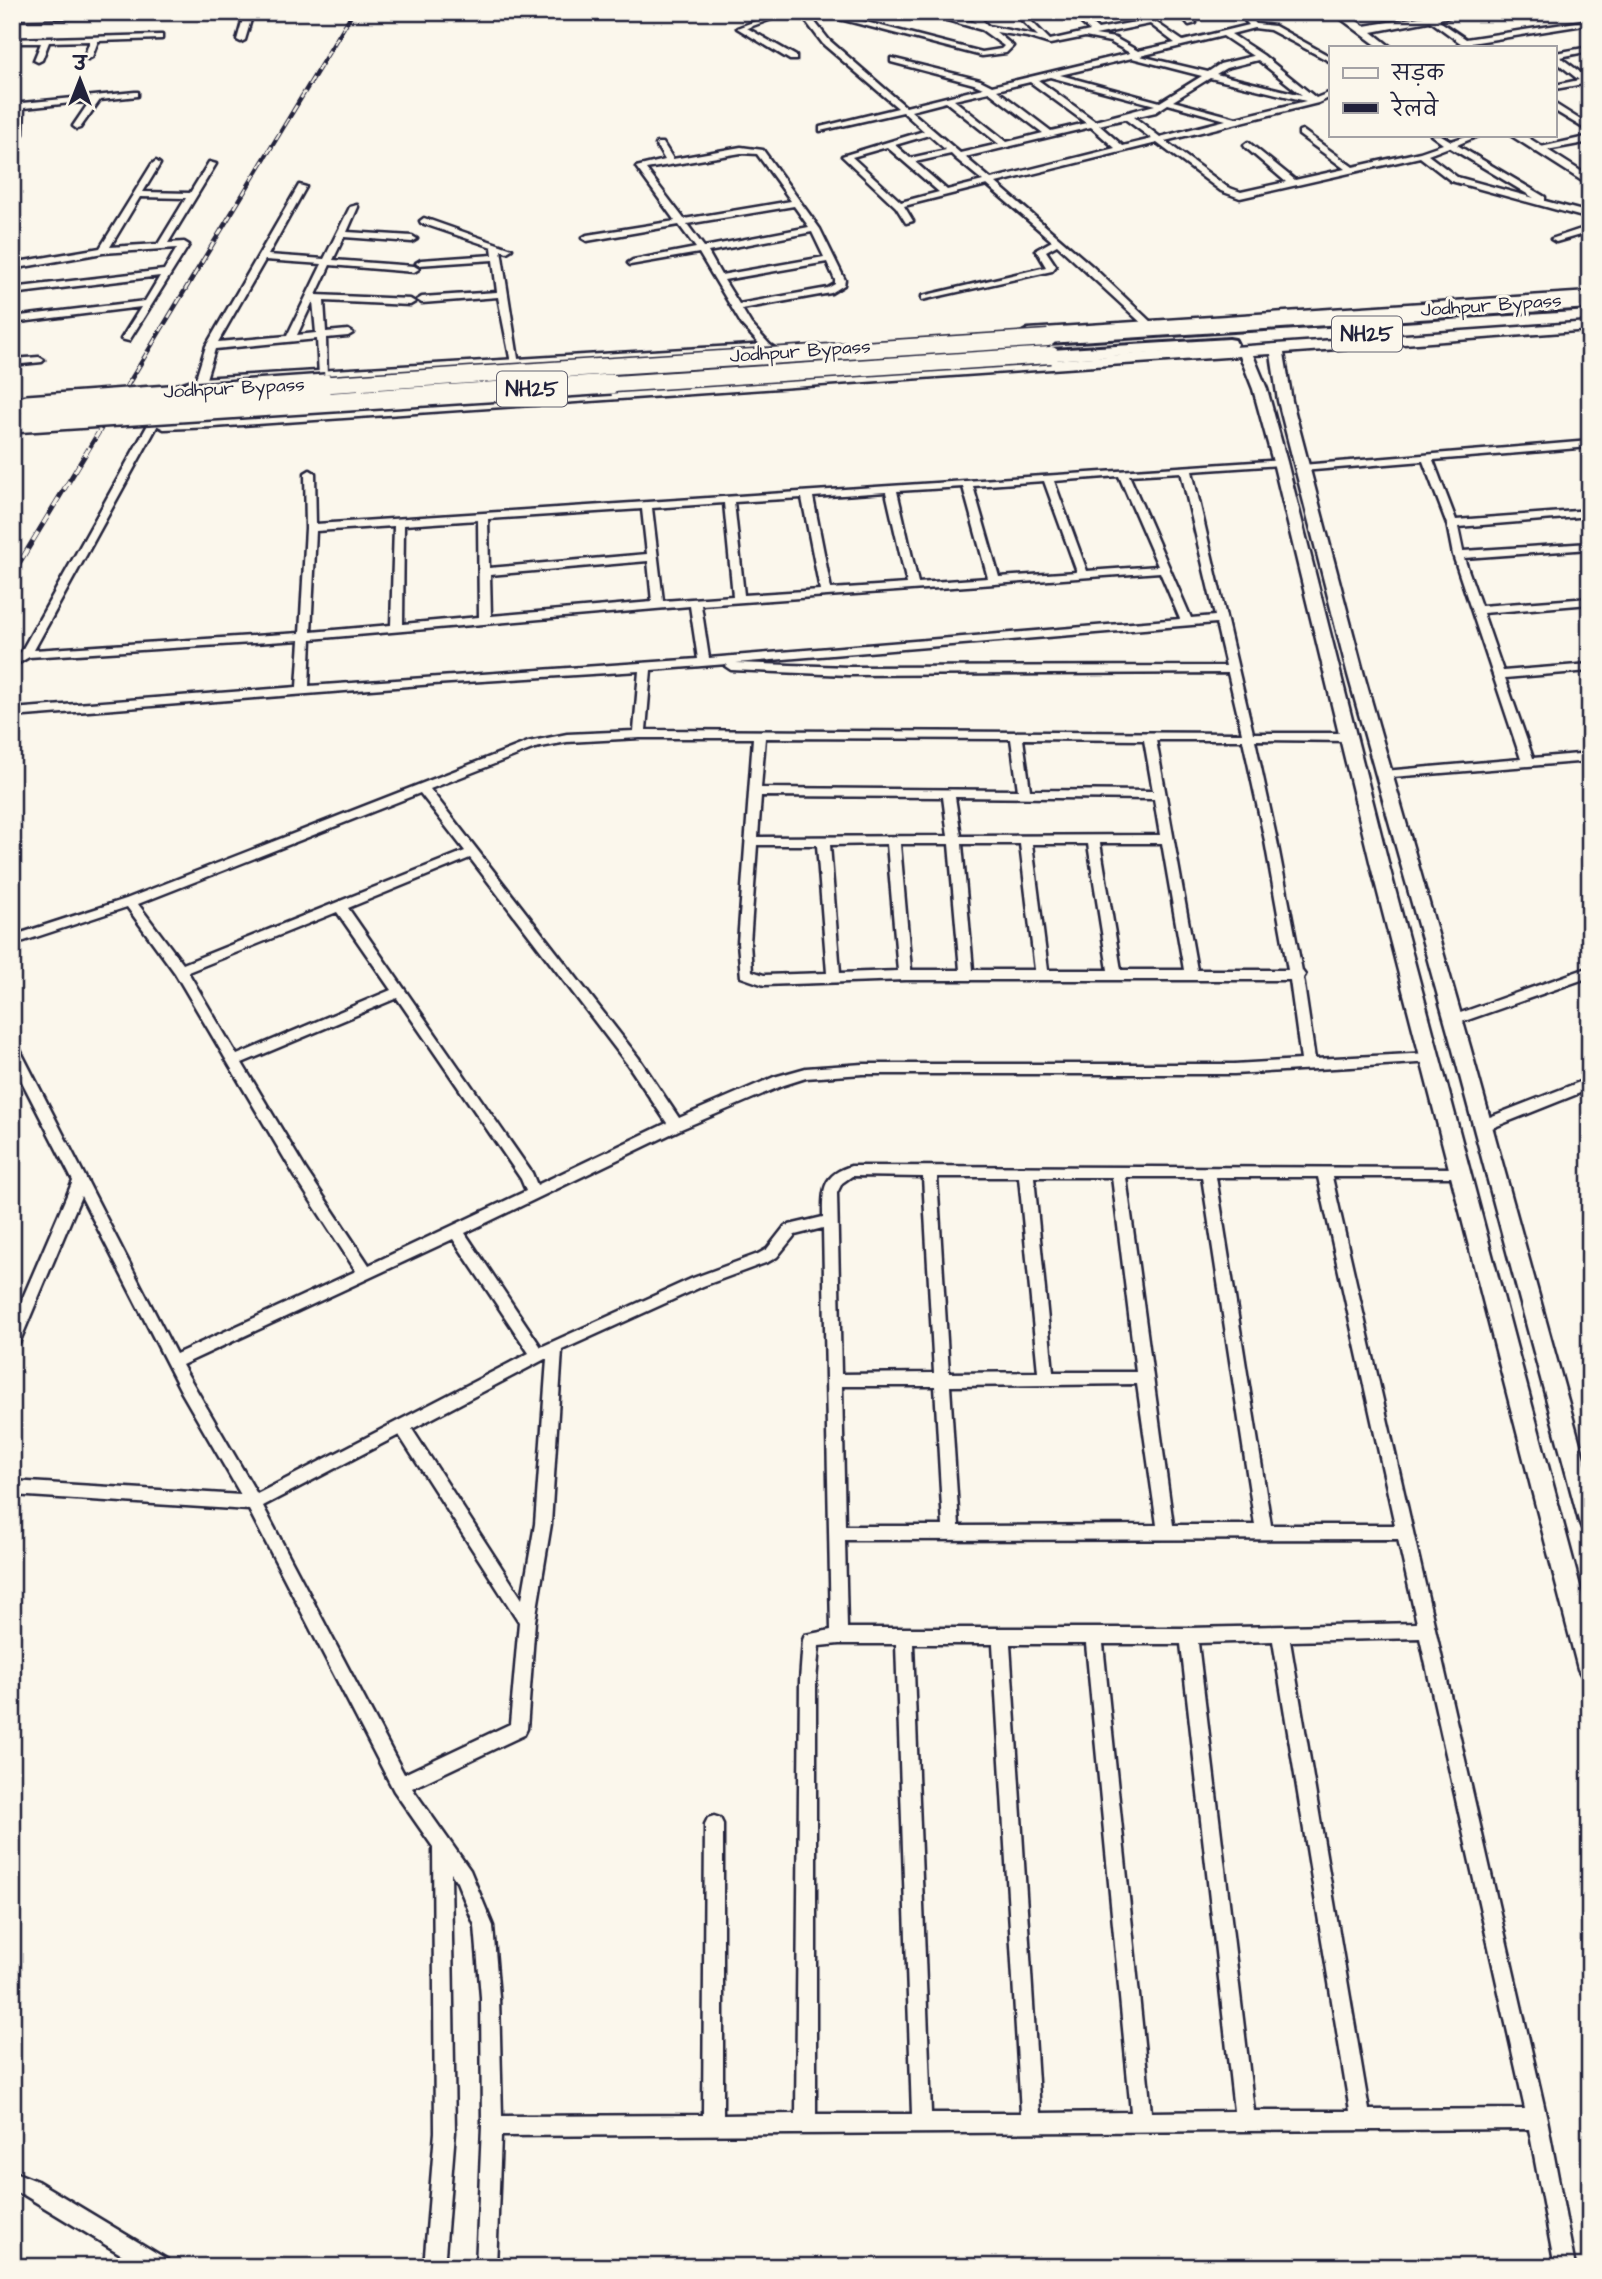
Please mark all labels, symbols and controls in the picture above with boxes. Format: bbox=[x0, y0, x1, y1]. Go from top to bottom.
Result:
north arrow bbox=[46, 46, 116, 116]
legend bbox=[1329, 46, 1556, 136]
text: उ bbox=[72, 51, 89, 78]
text: सड़क bbox=[1391, 59, 1445, 88]
text: रेलवे bbox=[1389, 91, 1439, 124]
street label: Jodhpur Bypass bbox=[1420, 287, 1563, 325]
road number: NH25 bbox=[1332, 316, 1402, 352]
street label: Jodhpur Bypass bbox=[729, 333, 872, 371]
street label: Jodhpur Bypass bbox=[163, 371, 305, 407]
road number: NH25 bbox=[497, 372, 567, 406]

